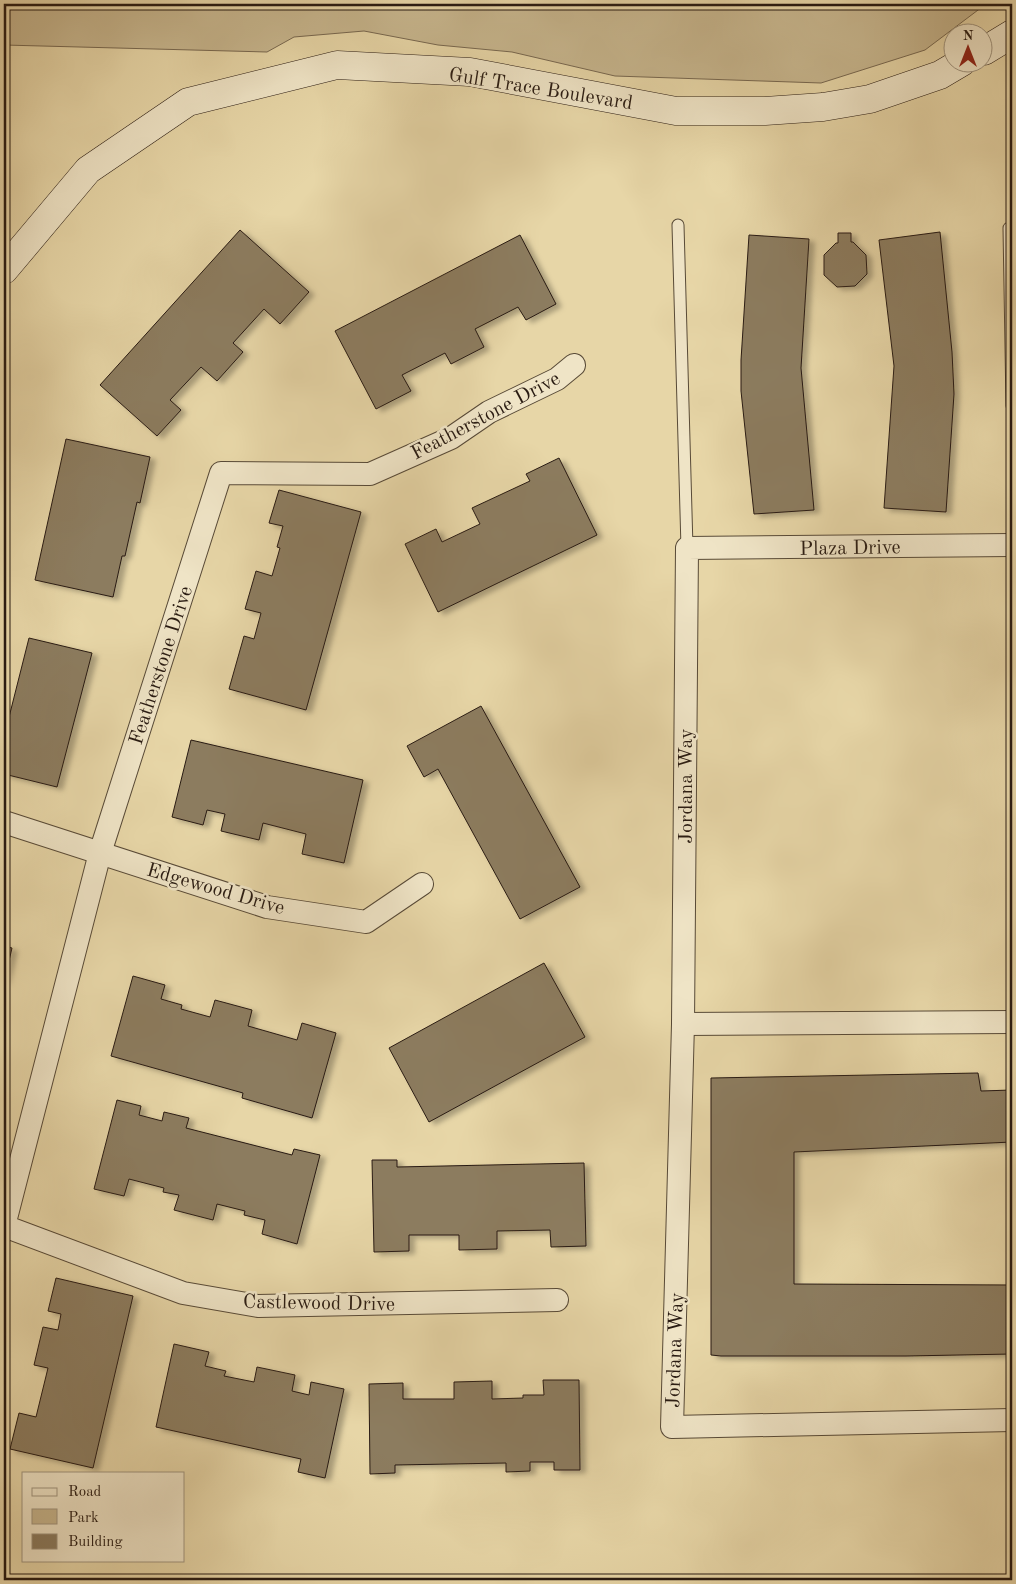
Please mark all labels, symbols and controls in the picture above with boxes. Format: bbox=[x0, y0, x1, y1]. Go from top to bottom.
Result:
north arrow bbox=[944, 22, 994, 72]
text: N bbox=[963, 29, 974, 43]
street label: Gulf Trace Boulevard bbox=[447, 66, 634, 114]
street label: Featherstone Drive bbox=[408, 369, 564, 464]
street label: Plaza Drive bbox=[799, 538, 901, 560]
street label: Featherstone Drive bbox=[127, 584, 197, 747]
street label: Jordana Way bbox=[677, 728, 697, 844]
street label: Edgewood Drive bbox=[144, 861, 287, 919]
street label: Jordana Way bbox=[664, 1292, 688, 1408]
street label: Castlewood Drive bbox=[243, 1293, 395, 1315]
legend bbox=[22, 1472, 185, 1562]
text: Road bbox=[68, 1485, 102, 1500]
text: Park bbox=[68, 1511, 99, 1526]
text: Building bbox=[68, 1535, 123, 1550]

